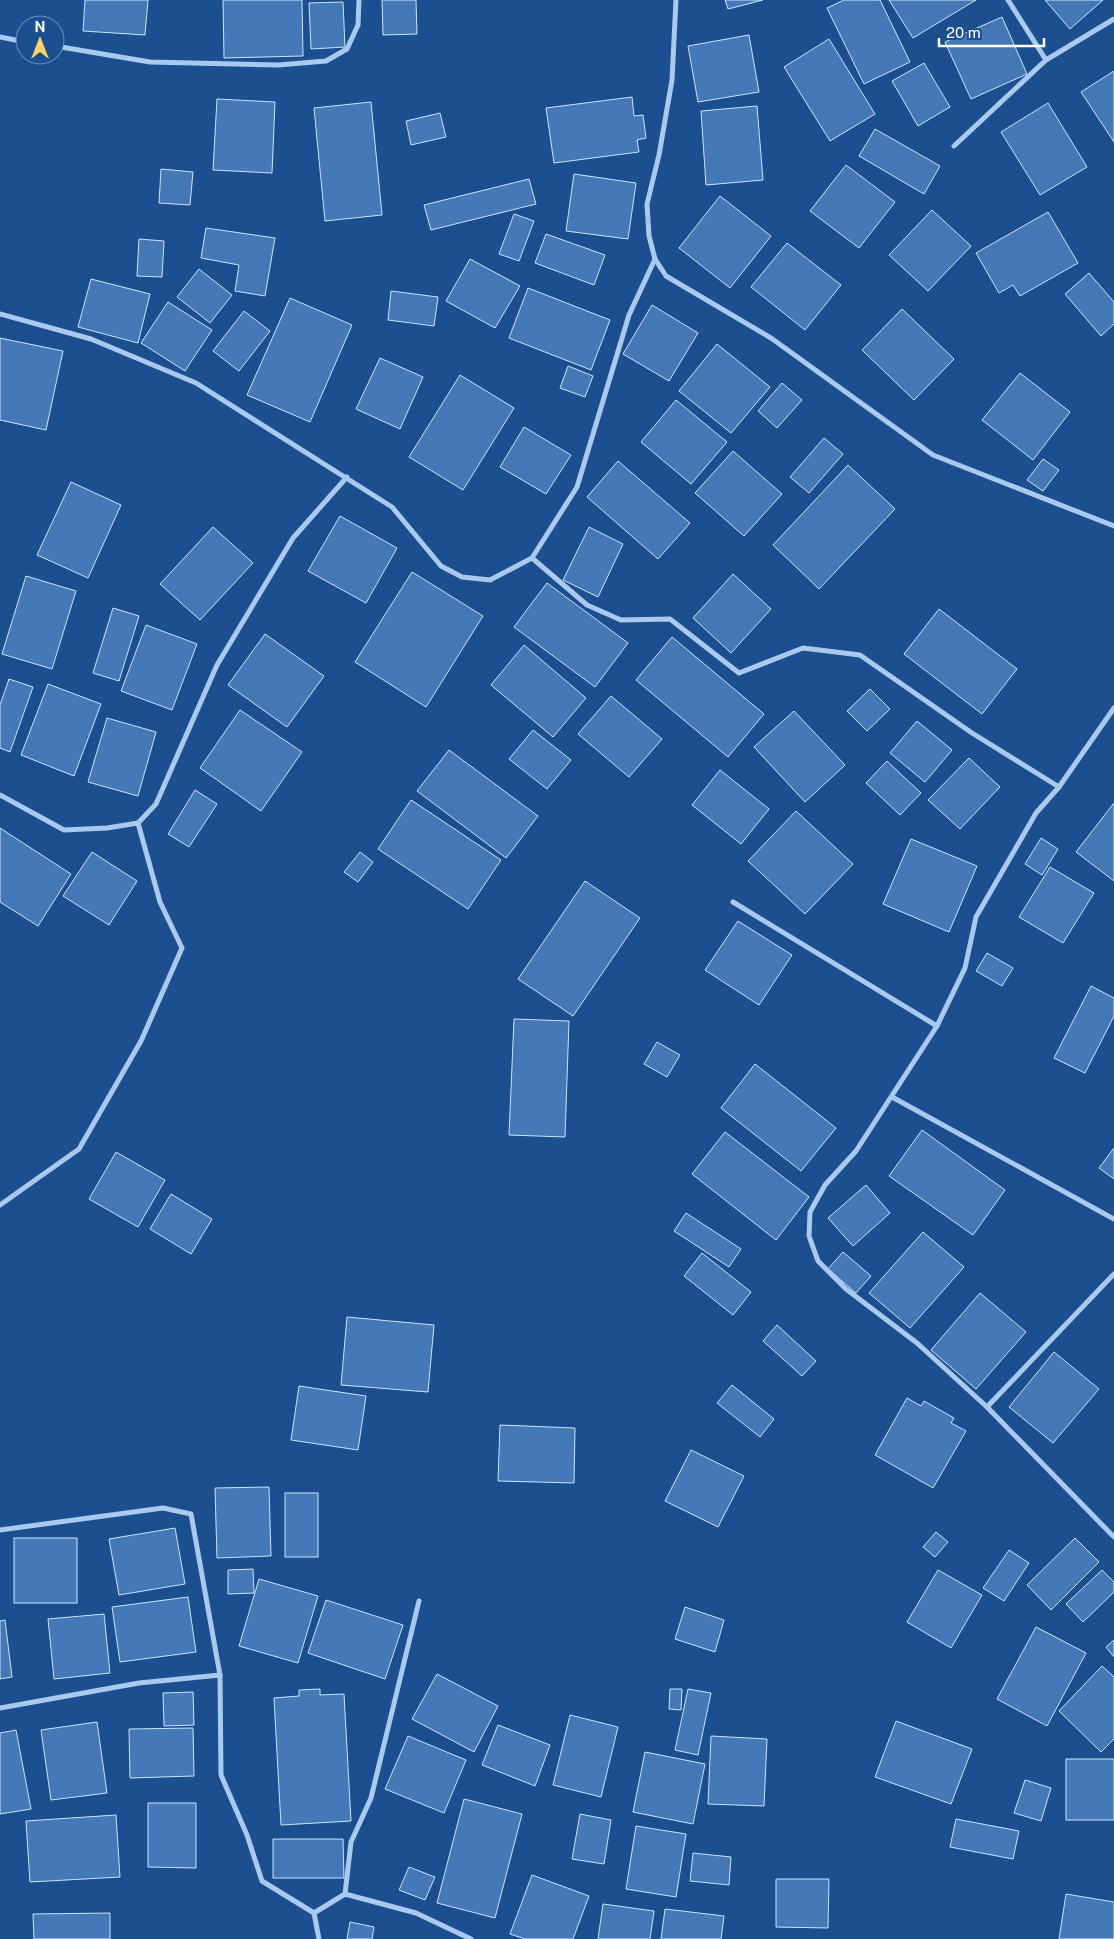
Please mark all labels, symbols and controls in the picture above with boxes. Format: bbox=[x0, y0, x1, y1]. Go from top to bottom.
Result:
north arrow bbox=[15, 15, 65, 65]
scale bar bbox=[939, 15, 1044, 47]
text: N bbox=[35, 19, 45, 35]
text: 20 m bbox=[946, 24, 981, 41]

